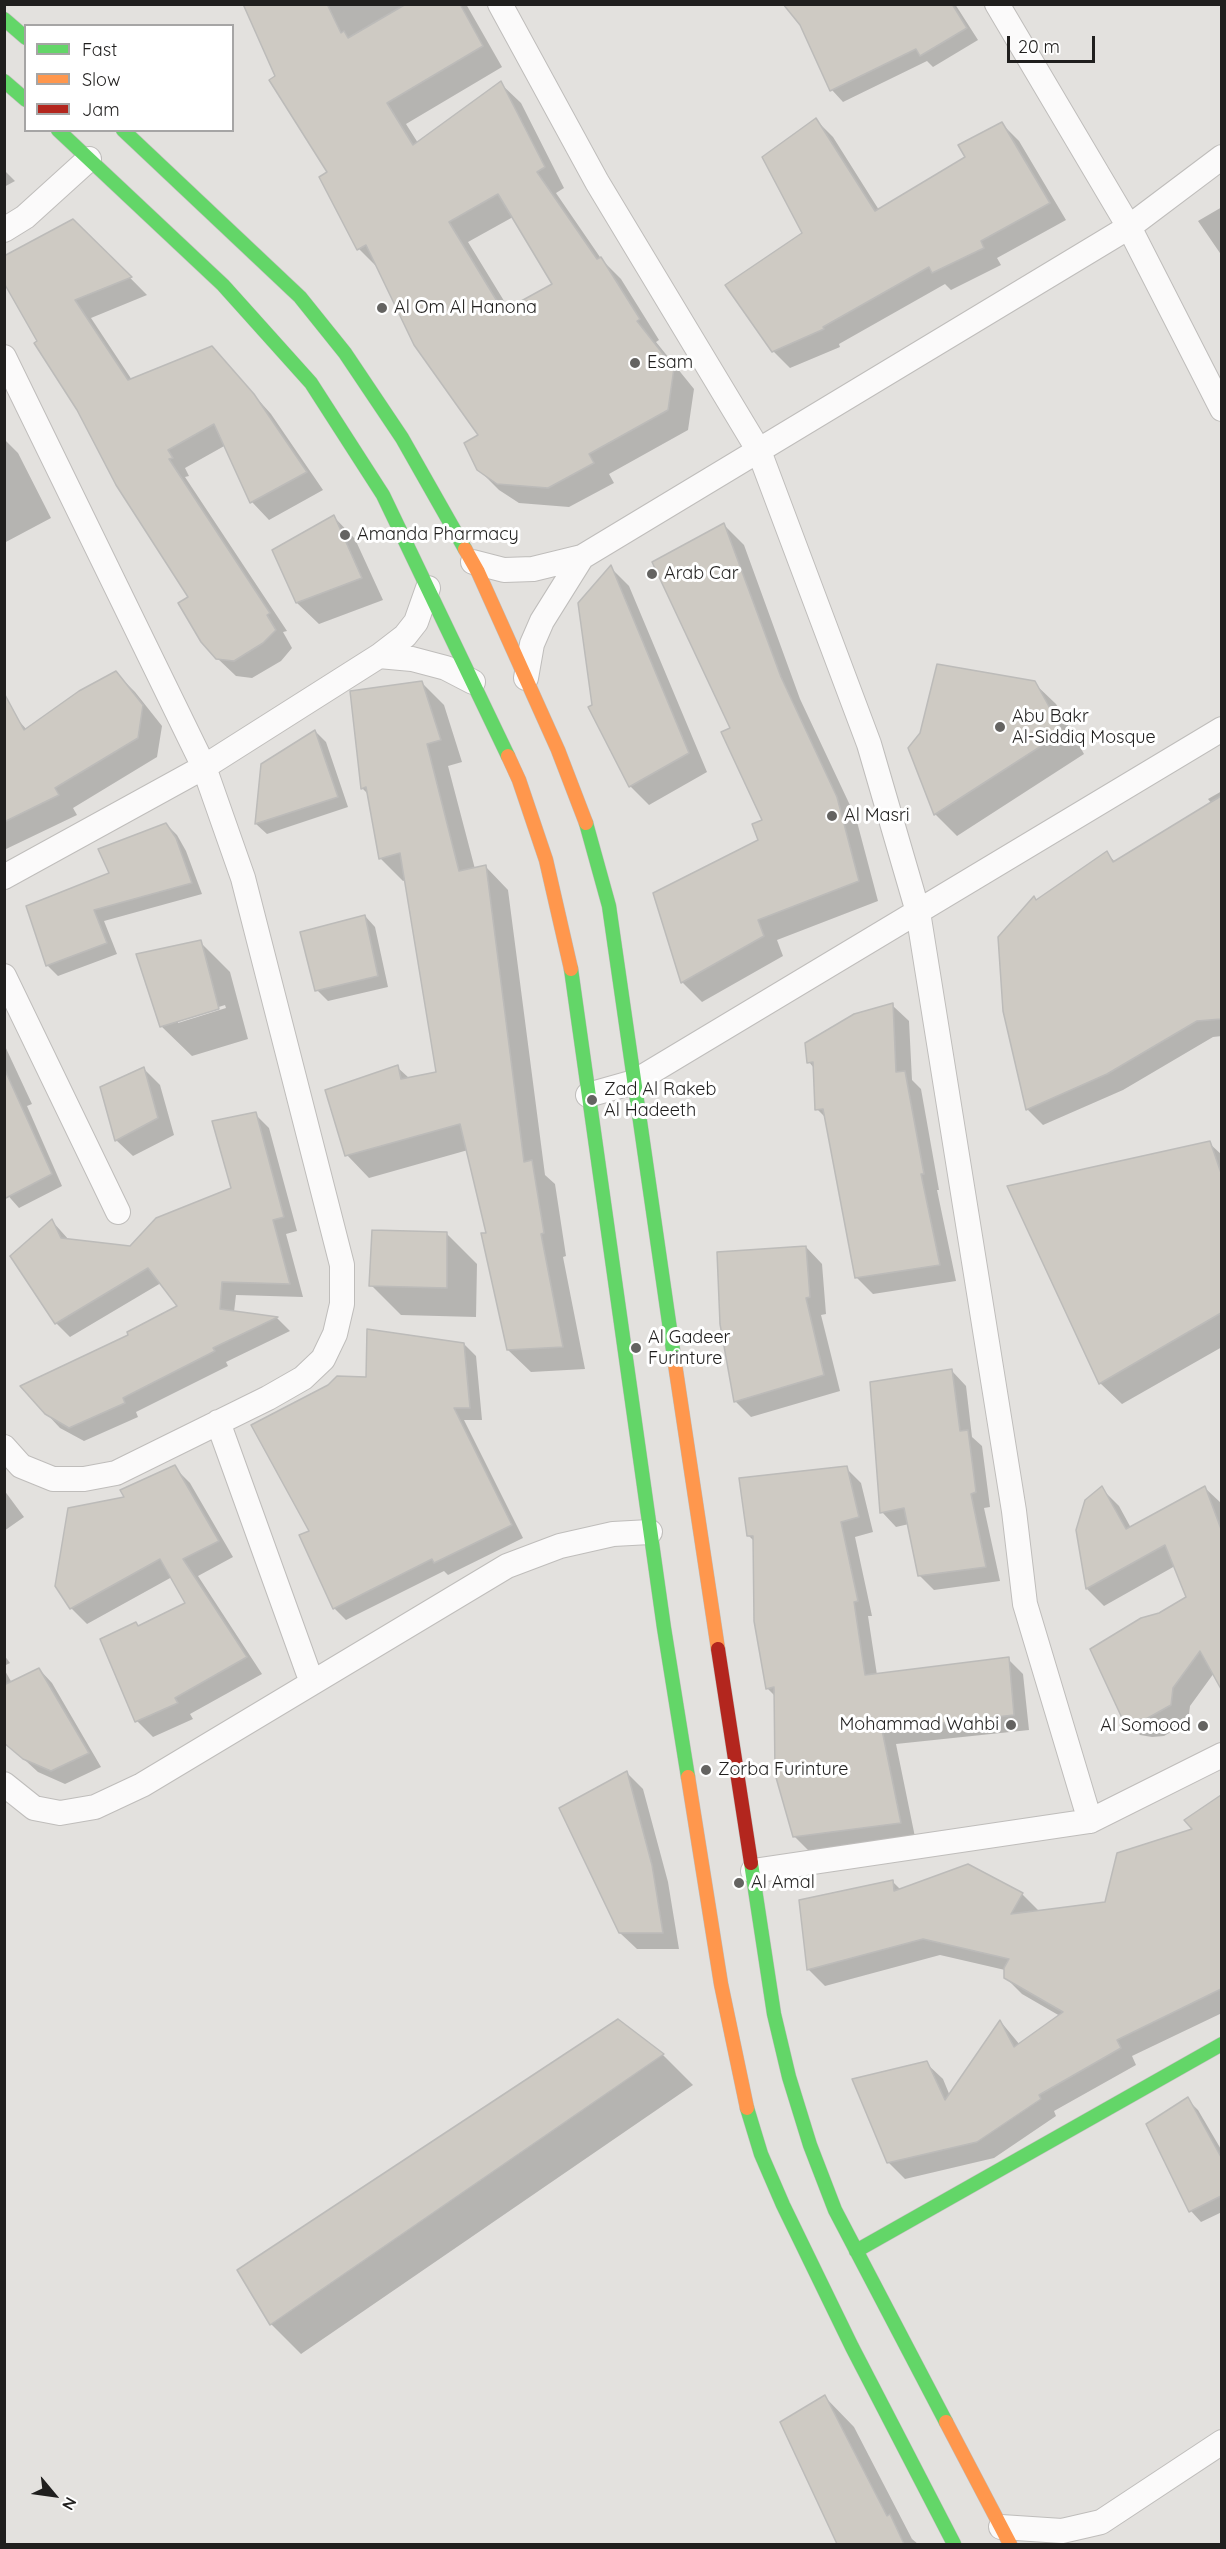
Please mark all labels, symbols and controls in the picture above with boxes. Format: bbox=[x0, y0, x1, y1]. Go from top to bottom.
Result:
legend bbox=[24, 24, 234, 132]
scale bar bbox=[1010, 24, 1098, 62]
text: 20 m bbox=[1018, 35, 1060, 58]
text: Fast bbox=[82, 38, 117, 61]
text: Slow bbox=[82, 68, 120, 91]
text: Jam bbox=[82, 98, 120, 121]
place label: Al Om Al Hanona bbox=[394, 297, 537, 319]
marker: Al Om Al Hanona bbox=[375, 301, 389, 315]
place label: Esam bbox=[647, 352, 693, 374]
marker: Esam bbox=[628, 356, 642, 370]
place label: Amanda Pharmacy bbox=[357, 524, 519, 546]
marker: Amanda Pharmacy bbox=[338, 528, 352, 542]
place label: Arab Car bbox=[664, 563, 739, 585]
marker: Arab Car bbox=[645, 567, 659, 581]
place label: Abu Bakr Al-Siddiq Mosque bbox=[1012, 706, 1156, 748]
marker: Abu Bakr Al-Siddiq Mosque bbox=[993, 720, 1007, 734]
place label: Al Masri bbox=[844, 805, 910, 827]
marker: Al Masri bbox=[825, 809, 839, 823]
place label: Zad Al Rakeb Al Hadeeth bbox=[604, 1079, 716, 1122]
marker: Zad Al Rakeb Al Hadeeth bbox=[585, 1093, 599, 1107]
place label: Al Gadeer Furinture bbox=[648, 1327, 731, 1370]
marker: Al Gadeer Furinture bbox=[629, 1341, 643, 1355]
place label: Mohammad Wahbi bbox=[839, 1714, 999, 1736]
place label: Al Somood bbox=[1100, 1715, 1191, 1737]
marker: Mohammad Wahbi bbox=[1004, 1718, 1018, 1732]
marker: Al Somood bbox=[1196, 1719, 1210, 1733]
place label: Zorba Furinture bbox=[718, 1759, 848, 1781]
marker: Zorba Furinture bbox=[699, 1763, 713, 1777]
place label: Al Amal bbox=[751, 1872, 815, 1894]
marker: Al Amal bbox=[732, 1876, 746, 1890]
north arrow bbox=[24, 2465, 84, 2525]
text: N bbox=[58, 2494, 81, 2514]

